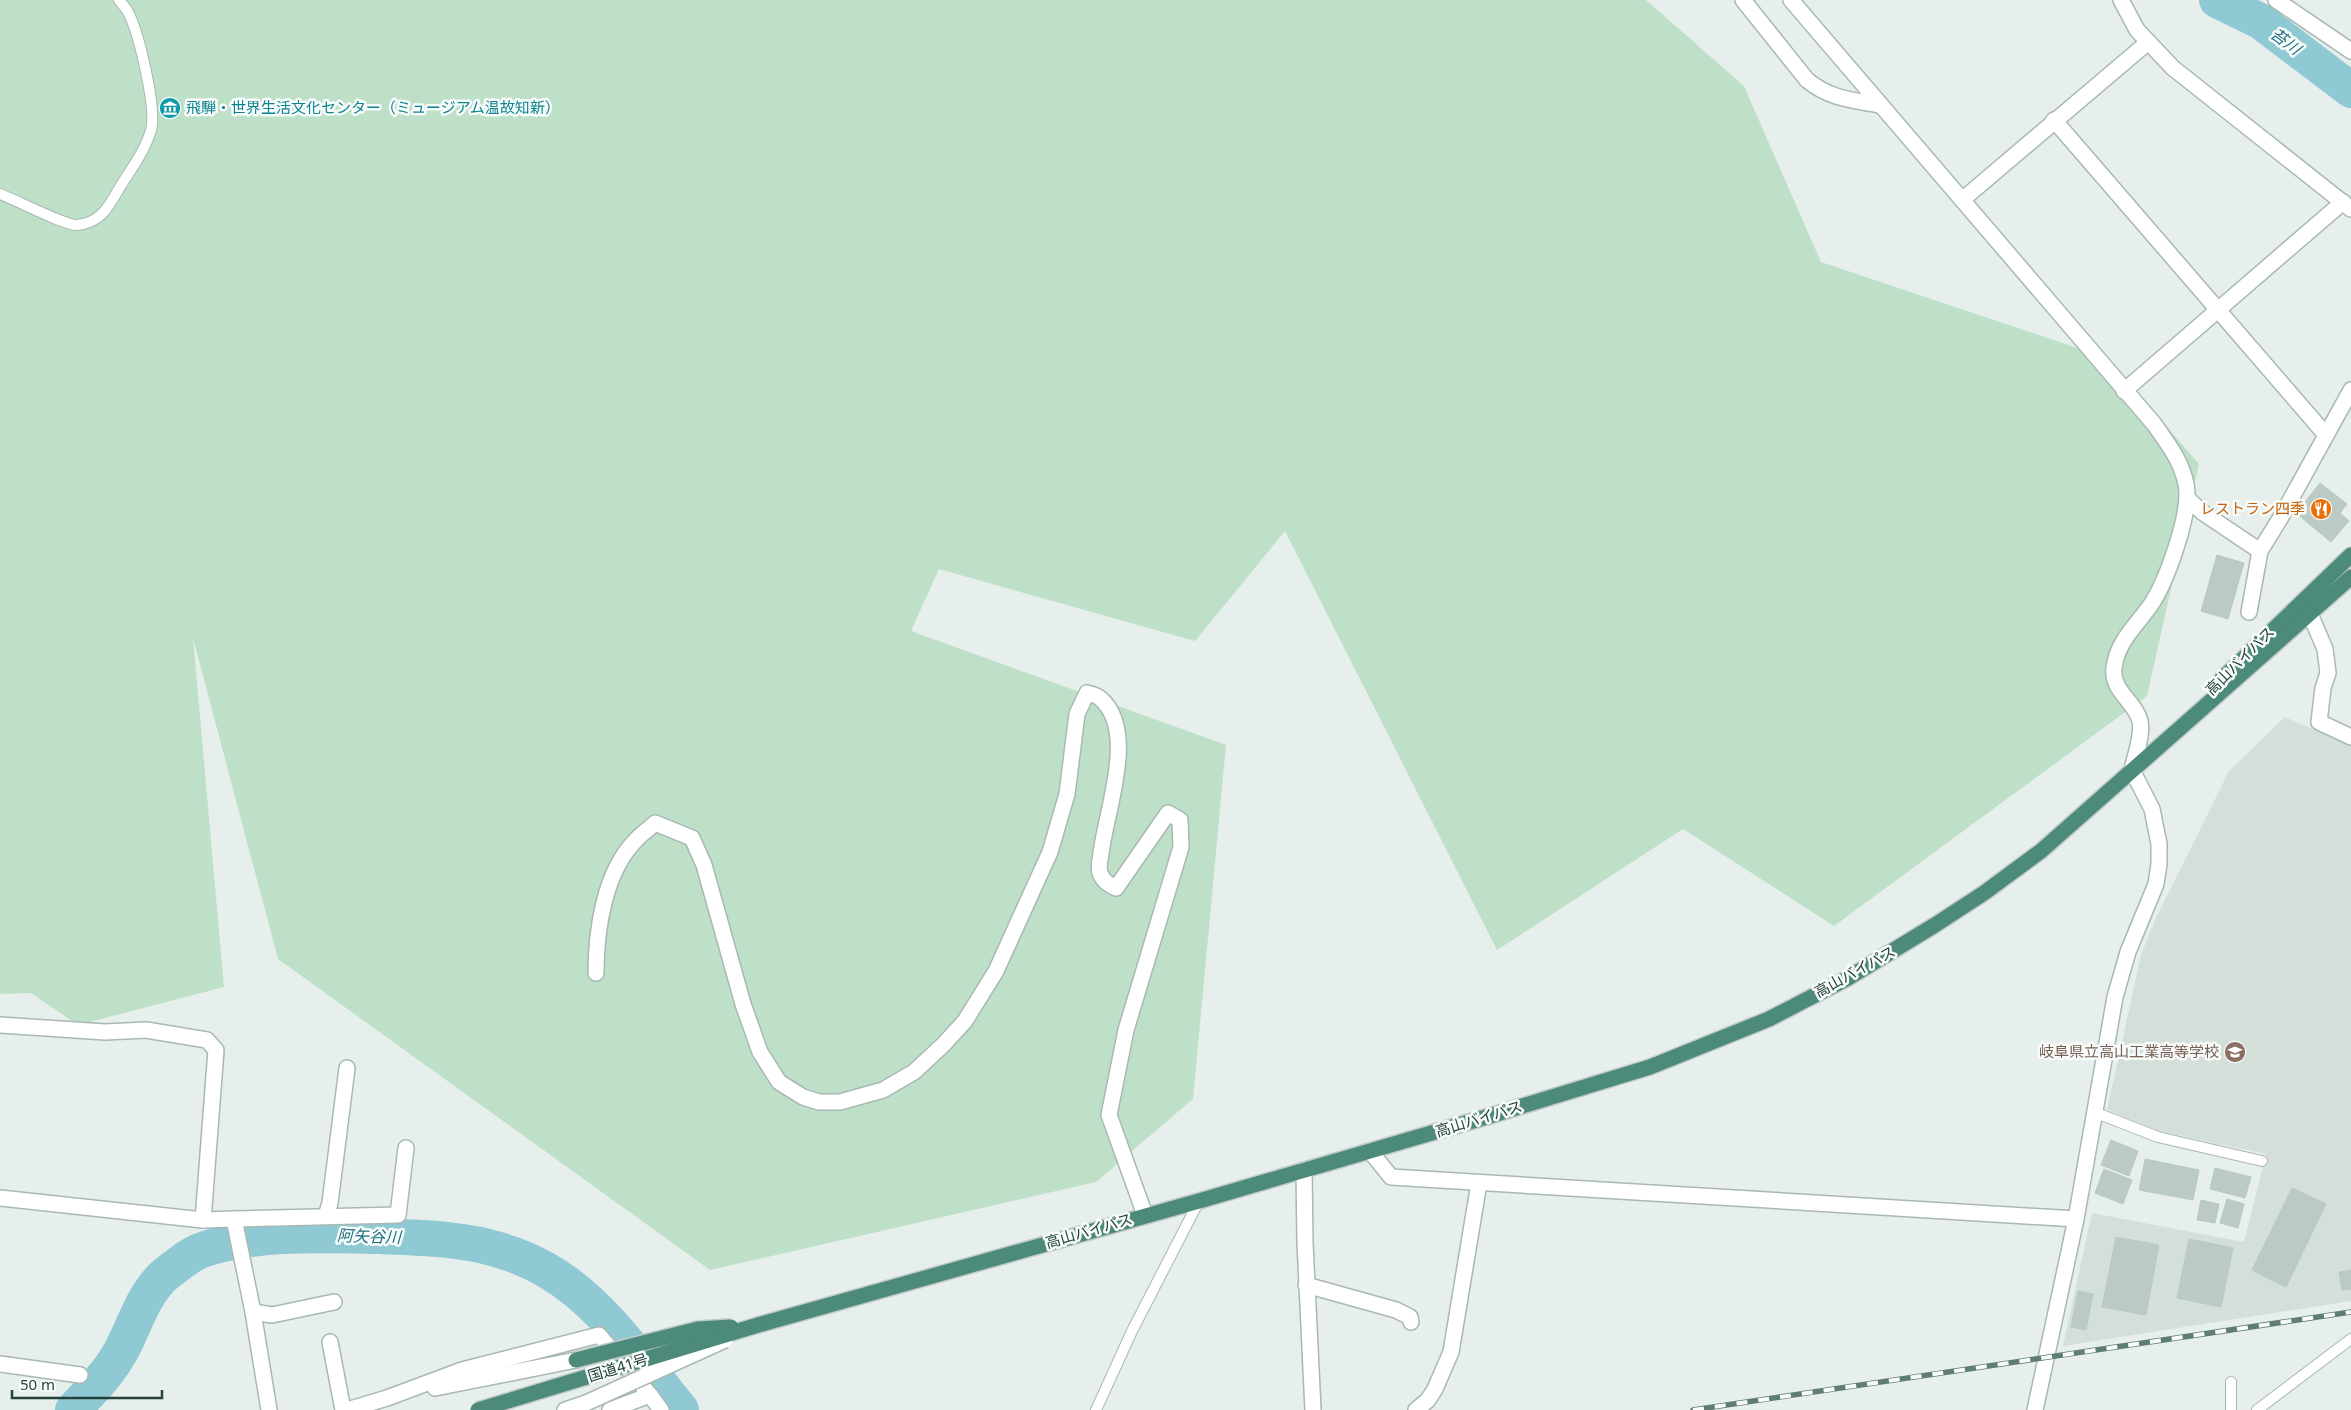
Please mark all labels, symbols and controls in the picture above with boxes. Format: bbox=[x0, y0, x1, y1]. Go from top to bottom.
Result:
water label: 苔川 bbox=[2267, 23, 2307, 61]
museum icon: 飛騨・世界生活文化センター（ミュージアム温故知新） bbox=[158, 96, 182, 120]
place label: 飛騨・世界生活文化センター（ミュージアム温故知新） bbox=[186, 97, 560, 117]
restaurant icon: レストラン四季 bbox=[2309, 497, 2333, 521]
place label: レストラン四季 bbox=[2200, 498, 2305, 518]
street label: 高山バイパス bbox=[2201, 622, 2278, 699]
street label: 高山バイパス bbox=[1810, 941, 1899, 1002]
school or university icon: 岐阜県立高山工業高等学校 bbox=[2223, 1040, 2247, 1064]
place label: 岐阜県立高山工業高等学校 bbox=[2039, 1041, 2219, 1061]
street label: 高山バイパス bbox=[1433, 1095, 1525, 1141]
street label: 高山バイパス bbox=[1043, 1208, 1135, 1252]
water label: 阿矢谷川 bbox=[337, 1224, 403, 1248]
street label: 国道41号 bbox=[585, 1348, 650, 1386]
scale bar bbox=[12, 1368, 162, 1400]
text: 50 m bbox=[20, 1374, 55, 1394]

